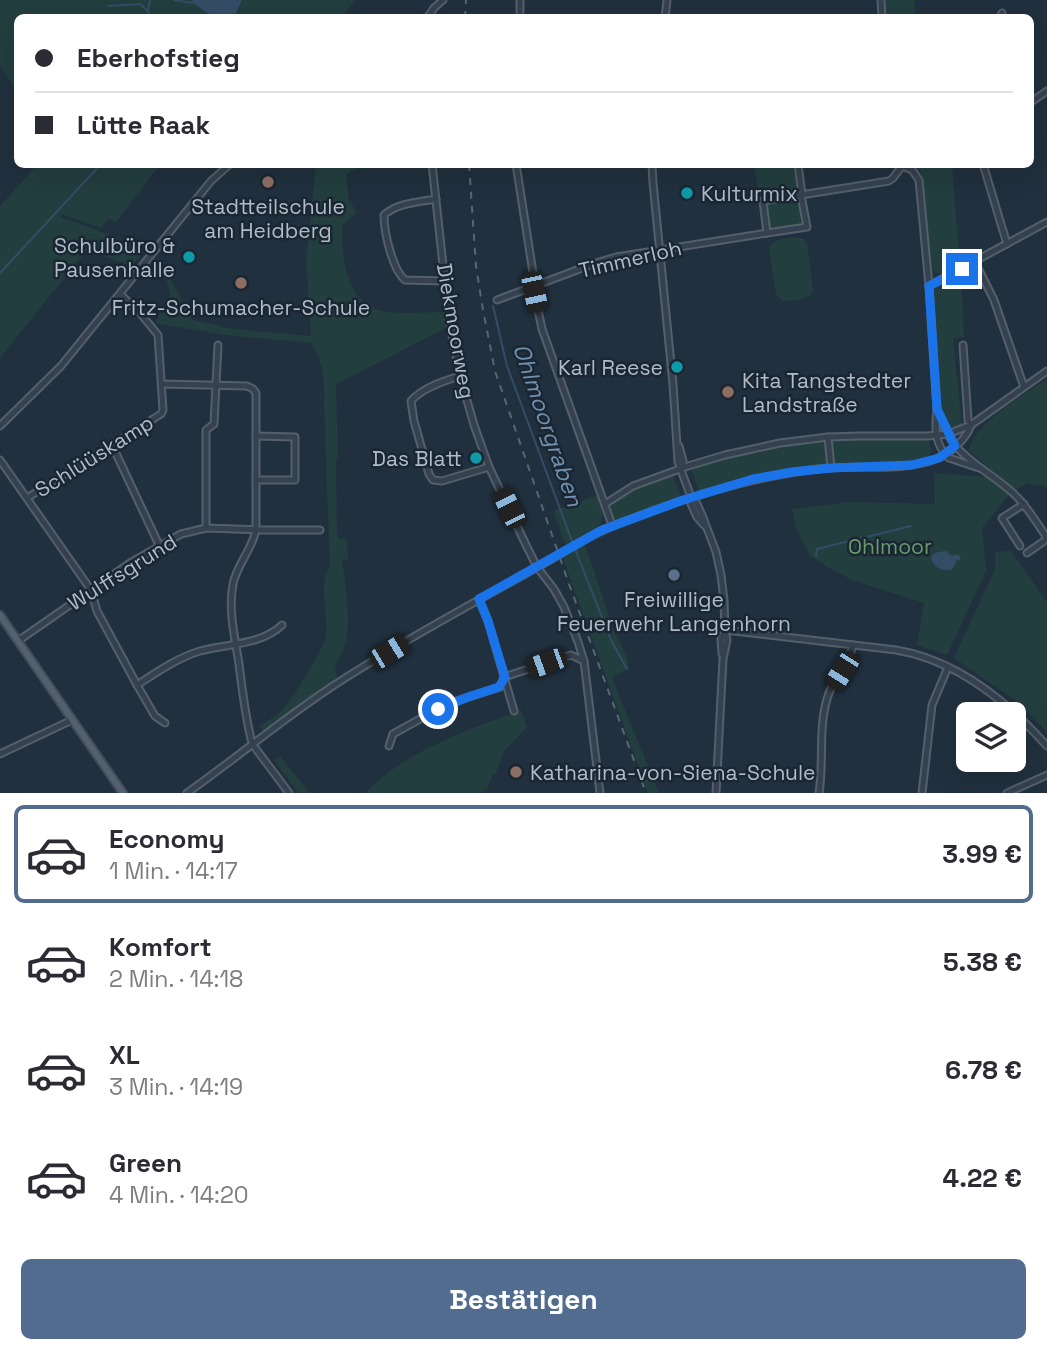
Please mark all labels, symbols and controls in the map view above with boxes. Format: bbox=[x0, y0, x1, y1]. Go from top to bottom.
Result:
text: Eberhofstieg bbox=[77, 41, 240, 75]
text: Lütte Raak bbox=[77, 108, 210, 142]
marker: Stadtteilschule am Heidberg bbox=[260, 174, 276, 190]
place label: Kulturmix bbox=[701, 180, 798, 207]
marker: Kulturmix bbox=[679, 185, 695, 201]
place label: Stadtteilschule am Heidberg bbox=[191, 193, 345, 244]
place label: Schulbüro & Pausenhalle bbox=[54, 232, 175, 283]
street label: Timmerloh bbox=[576, 234, 684, 284]
marker: Schulbüro & Pausenhalle bbox=[181, 249, 197, 265]
route end bbox=[946, 253, 978, 285]
street label: Diekmoorweg bbox=[431, 261, 481, 401]
car bbox=[520, 269, 549, 315]
marker: Fritz-Schumacher-Schule bbox=[233, 275, 249, 291]
place label: Fritz-Schumacher-Schule bbox=[112, 294, 370, 321]
water label: Ohlmoorgraben bbox=[506, 340, 590, 511]
place label: Karl Reese bbox=[558, 354, 663, 381]
marker: Karl Reese bbox=[669, 359, 685, 375]
place label: Kita Tangstedter Landstraße bbox=[742, 367, 911, 418]
marker: Kita Tangstedter Landstraße bbox=[720, 384, 736, 400]
street label: Schlüüskamp bbox=[30, 409, 158, 503]
place label: Das Blatt bbox=[372, 445, 462, 472]
marker: Das Blatt bbox=[468, 450, 484, 466]
car bbox=[491, 485, 528, 531]
street label: Wulffsgrund bbox=[62, 528, 182, 616]
park label: Ohlmoor bbox=[848, 533, 932, 560]
marker: Freiwillige Feuerwehr Langenhorn bbox=[666, 567, 682, 583]
place label: Freiwillige Feuerwehr Langenhorn bbox=[557, 586, 791, 637]
car bbox=[366, 632, 413, 672]
car bbox=[523, 646, 570, 680]
car bbox=[822, 648, 863, 694]
route start bbox=[422, 693, 454, 725]
map controls bbox=[956, 702, 1026, 772]
button: layers bbox=[956, 702, 1026, 772]
place label: Katharina-von-Siena-Schule bbox=[530, 759, 816, 786]
marker: Katharina-von-Siena-Schule bbox=[508, 764, 524, 780]
text: Economy bbox=[109, 822, 225, 856]
icon: car bbox=[25, 823, 88, 886]
text: 3.99 € bbox=[942, 837, 1022, 871]
text: 1 Min. · 14:17 bbox=[109, 856, 238, 886]
text: Komfort bbox=[109, 930, 212, 964]
icon: car bbox=[25, 931, 88, 994]
text: 5.38 € bbox=[943, 945, 1022, 979]
text: 2 Min. · 14:18 bbox=[109, 964, 243, 994]
text: XL bbox=[109, 1038, 140, 1072]
icon: car bbox=[25, 1039, 88, 1102]
text: 6.78 € bbox=[945, 1053, 1022, 1087]
text: 3 Min. · 14:19 bbox=[109, 1072, 243, 1102]
text: Green bbox=[109, 1146, 182, 1180]
icon: car bbox=[25, 1147, 88, 1210]
text: 4.22 € bbox=[943, 1161, 1022, 1195]
text: 4 Min. · 14:20 bbox=[109, 1180, 249, 1210]
button: Bestätigen bbox=[21, 1259, 1026, 1339]

